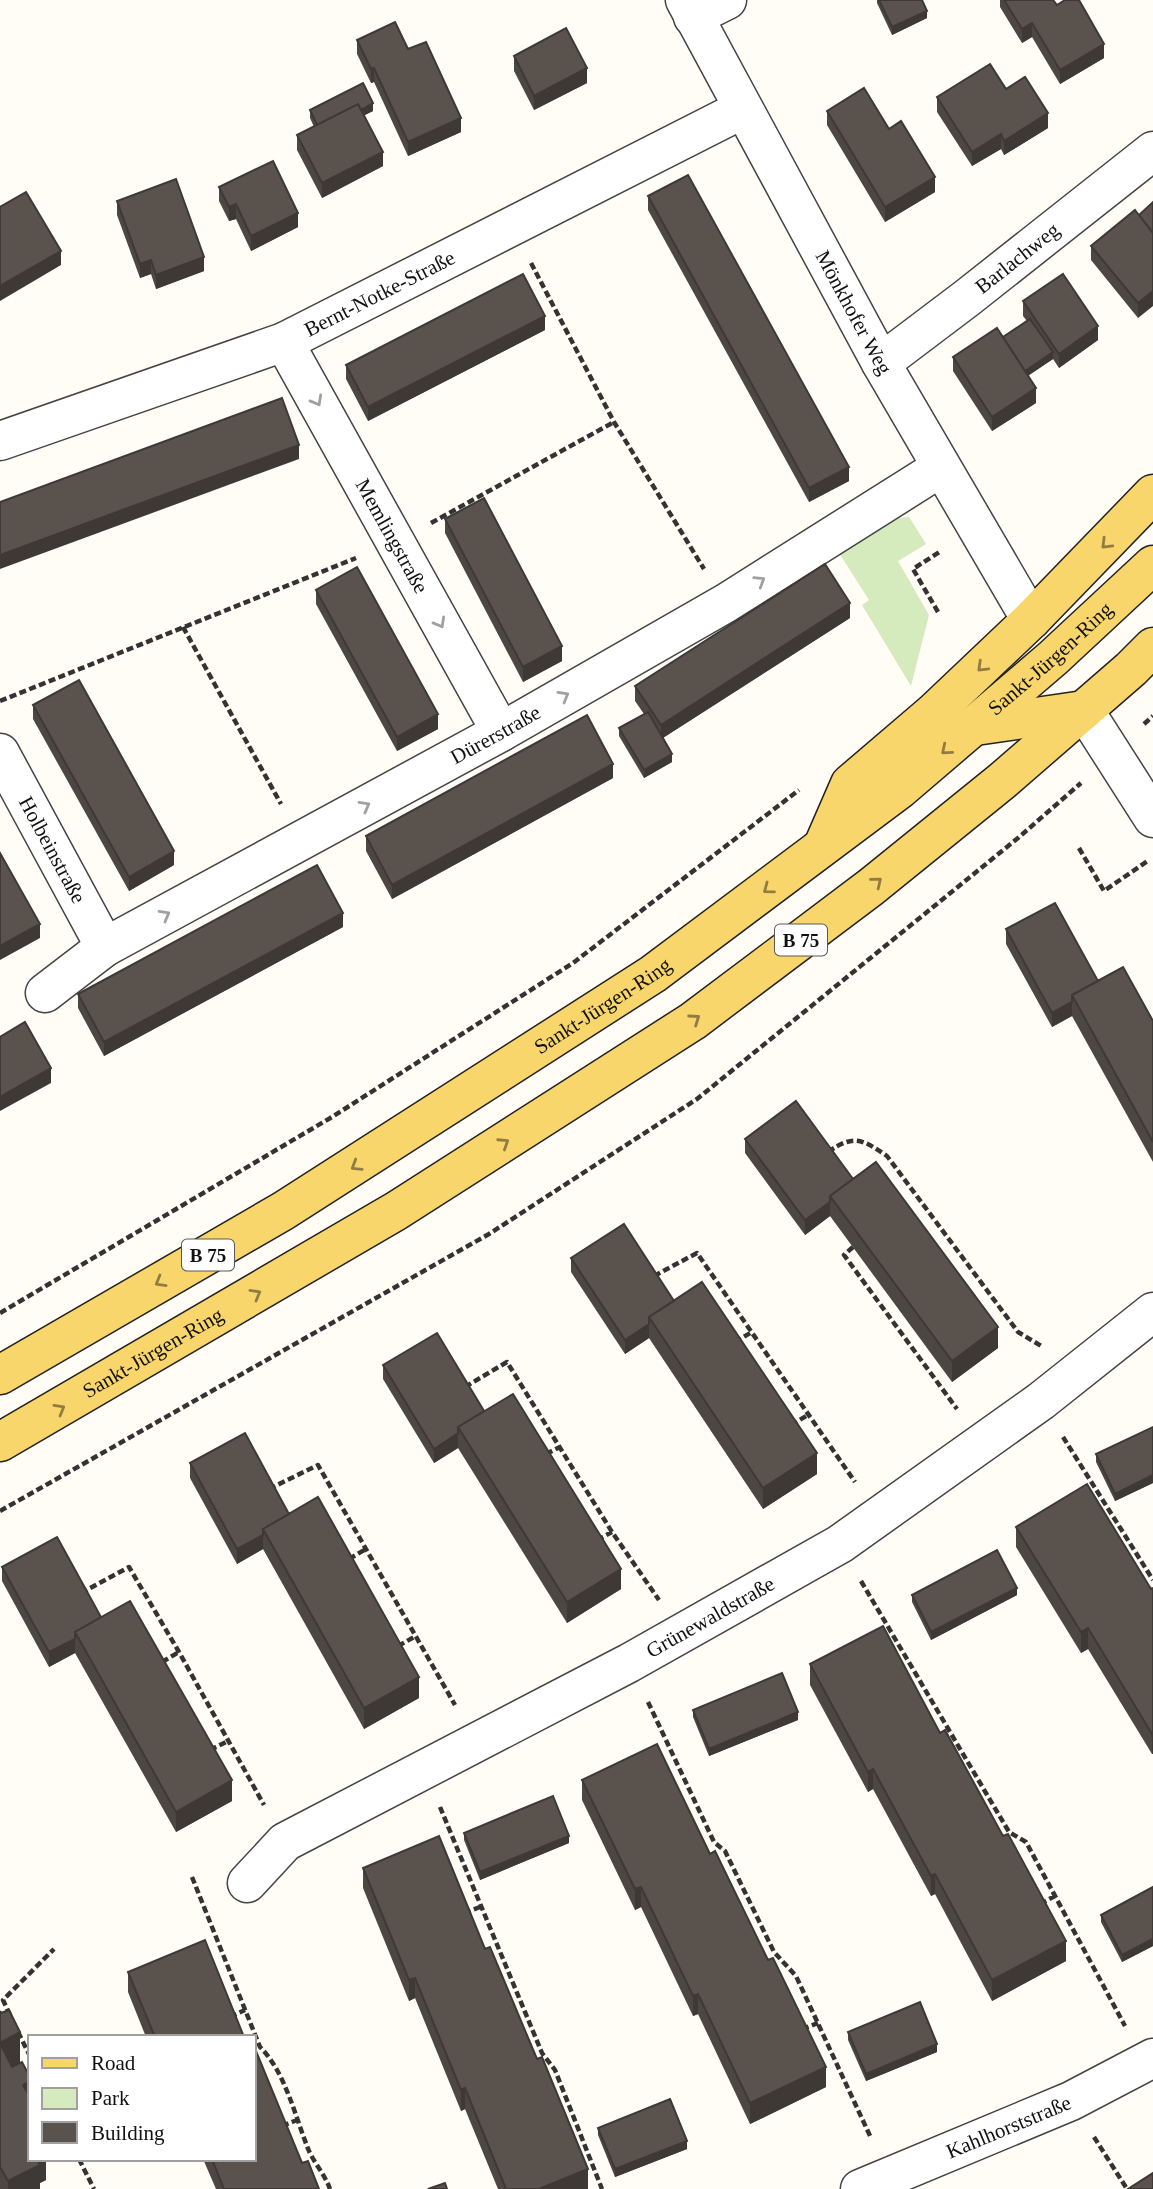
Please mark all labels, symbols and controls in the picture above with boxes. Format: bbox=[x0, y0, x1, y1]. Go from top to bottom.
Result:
street label: Barlachweg bbox=[971, 217, 1065, 299]
street label: Bernt-Notke-Straße bbox=[300, 245, 459, 342]
street label: Mönkhofer Weg bbox=[810, 246, 897, 379]
one-way arrow bbox=[309, 394, 322, 407]
street label: Memlingstraße bbox=[351, 475, 433, 597]
one-way arrow bbox=[1102, 536, 1115, 549]
one-way arrow bbox=[753, 577, 766, 590]
street label: Sankt-Jürgen-Ring bbox=[983, 597, 1118, 720]
one-way arrow bbox=[432, 616, 445, 628]
one-way arrow bbox=[977, 658, 990, 671]
one-way arrow bbox=[556, 691, 569, 704]
street label: Dürerstraße bbox=[446, 700, 545, 769]
one-way arrow bbox=[941, 742, 953, 755]
street label: Holbeinstraße bbox=[14, 792, 91, 907]
one-way arrow bbox=[358, 801, 370, 814]
one-way arrow bbox=[870, 878, 882, 891]
one-way arrow bbox=[763, 881, 776, 893]
one-way arrow bbox=[158, 910, 170, 923]
road number: B 75 bbox=[775, 924, 827, 956]
street label: Sankt-Jürgen-Ring bbox=[530, 952, 676, 1059]
one-way arrow bbox=[687, 1015, 700, 1027]
one-way arrow bbox=[497, 1138, 510, 1151]
one-way arrow bbox=[350, 1157, 363, 1170]
road number: B 75 bbox=[182, 1240, 234, 1270]
one-way arrow bbox=[155, 1274, 168, 1287]
one-way arrow bbox=[248, 1289, 261, 1302]
street label: Sankt-Jürgen-Ring bbox=[78, 1302, 228, 1403]
one-way arrow bbox=[52, 1404, 65, 1417]
street label: Grünewaldstraße bbox=[642, 1571, 779, 1663]
legend bbox=[28, 2035, 256, 2161]
text: Road bbox=[91, 2051, 136, 2075]
text: Park bbox=[91, 2086, 130, 2110]
street label: Kahlhorststraße bbox=[943, 2090, 1075, 2164]
text: Building bbox=[91, 2121, 165, 2145]

